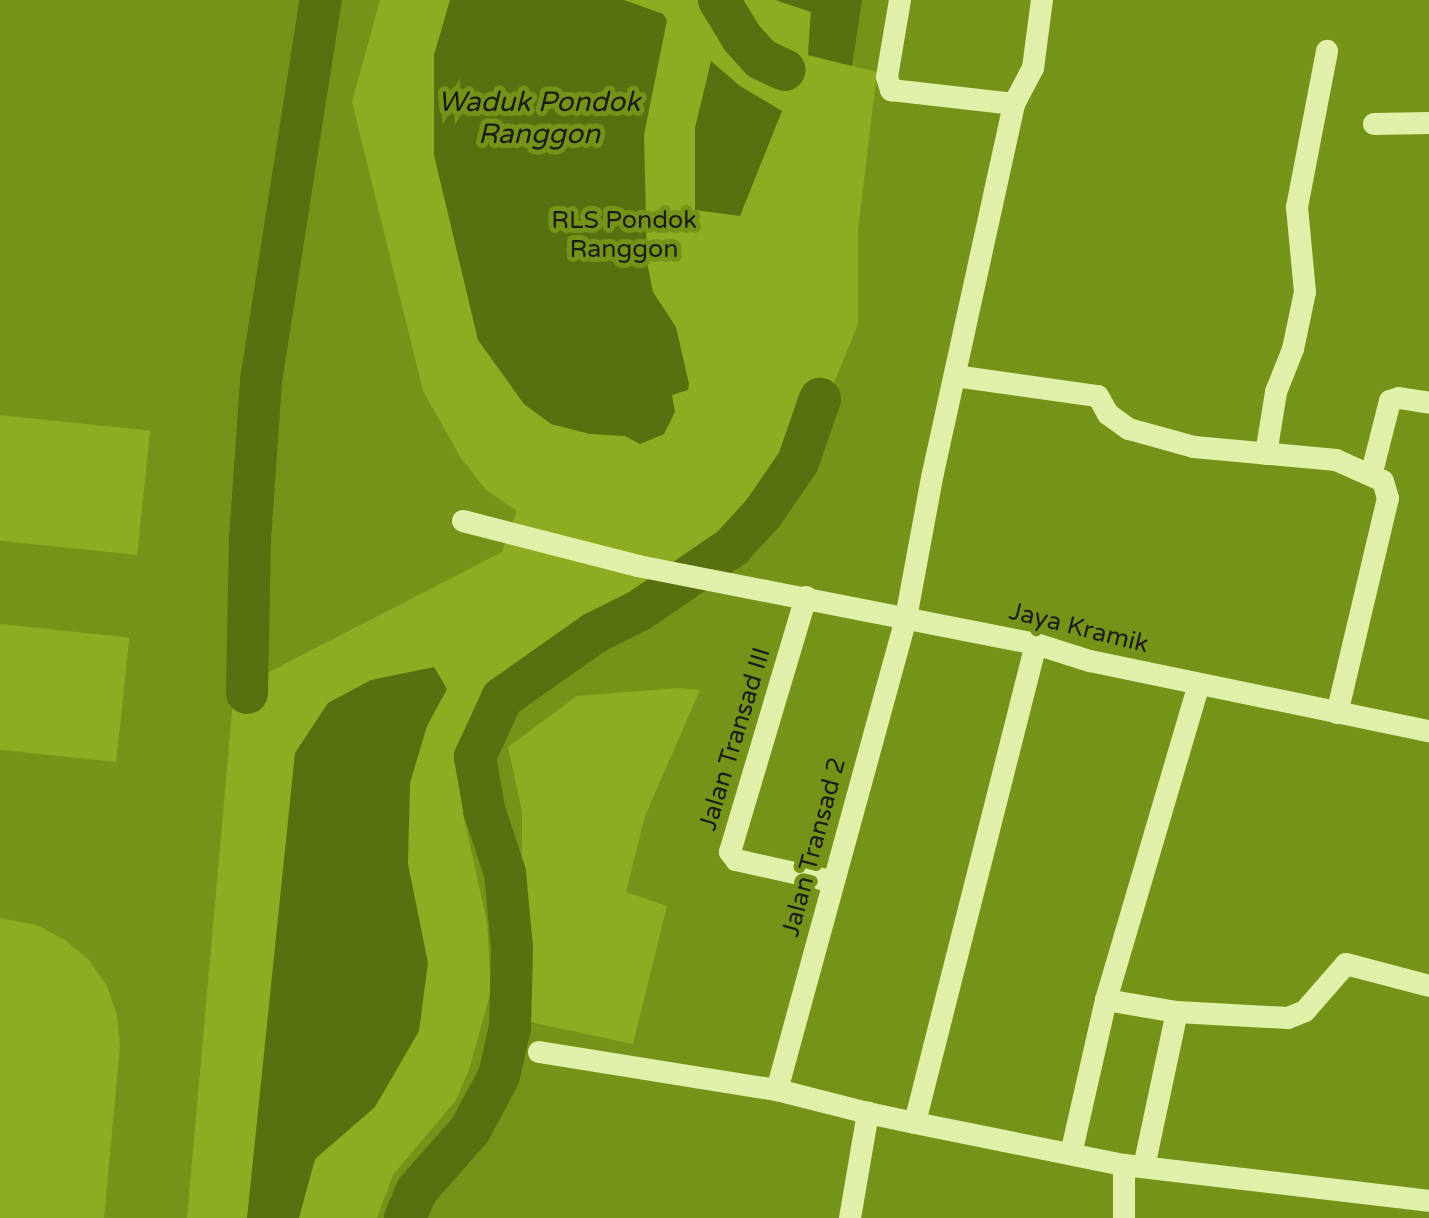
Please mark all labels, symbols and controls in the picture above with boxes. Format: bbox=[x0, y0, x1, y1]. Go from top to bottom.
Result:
water label: Waduk Pondok Ranggon bbox=[438, 85, 640, 151]
park label: RLS Pondok Ranggon bbox=[551, 206, 697, 265]
street label: Jaya Kramik bbox=[1006, 596, 1152, 660]
street label: Jalan Transad III bbox=[693, 644, 777, 834]
street label: Jalan Transad 2 bbox=[776, 754, 852, 940]

